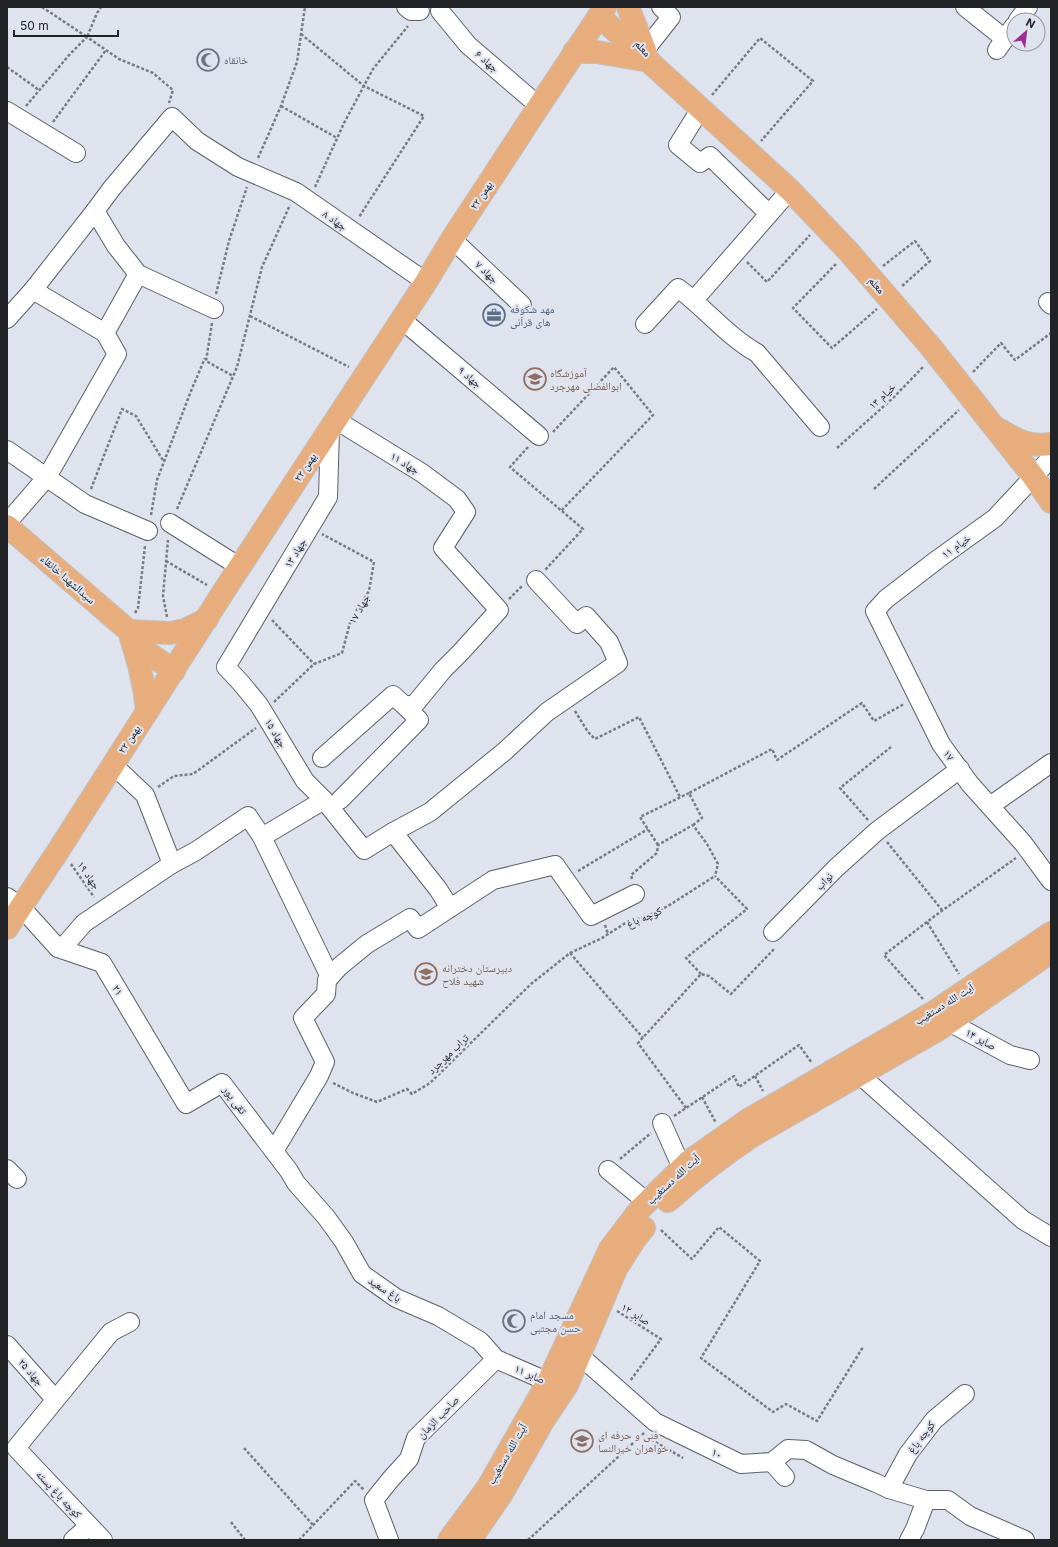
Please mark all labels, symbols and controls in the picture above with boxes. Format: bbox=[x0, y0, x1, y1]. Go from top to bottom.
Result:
scale bar bbox=[14, 12, 118, 38]
north arrow bbox=[1006, 12, 1046, 52]
text: N bbox=[1024, 15, 1038, 31]
text: 50 m bbox=[20, 18, 49, 33]
street label: معلم bbox=[631, 37, 654, 60]
mosque icon: خانقاه bbox=[195, 47, 221, 73]
street label: جهاد ۶ bbox=[472, 47, 502, 75]
place label: خانقاه bbox=[224, 53, 248, 67]
street label: ۲۲ بهمن bbox=[467, 178, 495, 212]
street label: جهاد ۸ bbox=[320, 207, 350, 233]
street label: جهاد ۷ bbox=[473, 258, 501, 286]
street label: معلم bbox=[865, 274, 888, 297]
office icon: مهد شکوفه های قرآنی bbox=[481, 302, 507, 328]
place label: مهد شکوفه های قرآنی bbox=[510, 302, 555, 329]
street label: جهاد ۹ bbox=[455, 363, 485, 391]
school or university icon: آموزشگاه ابوالفضلی مهرجرد bbox=[522, 366, 548, 392]
place label: آموزشگاه ابوالفضلی مهرجرد bbox=[550, 366, 622, 393]
street label: خیام ۱۳ bbox=[865, 380, 899, 412]
street label: جهاد ۱۱ bbox=[388, 449, 422, 477]
street label: ۲۲ بهمن bbox=[291, 450, 319, 484]
street label: خیام ۱۱ bbox=[939, 531, 973, 561]
street label: جهاد ۱۳ bbox=[281, 536, 309, 570]
street label: سیدالشهدا خانقاء bbox=[38, 551, 98, 607]
street label: جهاد ۱۷ bbox=[345, 592, 373, 626]
street label: جهاد ۱۵ bbox=[262, 716, 290, 750]
street label: ۲۲ بهمن bbox=[115, 722, 143, 756]
street label: ۱۷ bbox=[940, 747, 958, 763]
street label: جهاد ۱۹ bbox=[74, 858, 104, 892]
street label: نواب bbox=[812, 869, 836, 893]
street label: کوچه باغ bbox=[624, 903, 664, 931]
school or university icon: دبیرستان دخترانه شهید فلاح bbox=[413, 961, 439, 987]
place label: دبیرستان دخترانه شهید فلاح bbox=[442, 961, 513, 988]
street label: آیت الله دستغیب bbox=[912, 980, 976, 1028]
street label: ۲۱ bbox=[109, 982, 127, 998]
street label: صایر ۱۴ bbox=[963, 1025, 999, 1053]
street label: تراب مهرجرد bbox=[424, 1030, 472, 1077]
street label: تقی پور bbox=[219, 1082, 251, 1118]
street label: آیت الله دستغیب bbox=[644, 1151, 703, 1207]
street label: باغ سعید bbox=[366, 1273, 404, 1305]
street label: صابر ۱۲ bbox=[619, 1300, 653, 1328]
mosque icon: مسجد امام حسن مجتبی bbox=[501, 1308, 527, 1334]
place label: مسجد امام حسن مجتبی bbox=[530, 1308, 581, 1335]
street label: جهاد ۲۵ bbox=[15, 1356, 47, 1388]
street label: صابر ۱۱ bbox=[513, 1361, 547, 1387]
street label: صاحب الزمان bbox=[414, 1393, 462, 1441]
street label: کوچه باغ bbox=[904, 1418, 938, 1456]
street label: آیت الله دستغیب bbox=[484, 1421, 530, 1487]
school or university icon: فنی و حرفه ای خواهران خیرالنسا bbox=[569, 1428, 595, 1454]
place label: فنی و حرفه ای خواهران خیرالنسا bbox=[598, 1428, 669, 1455]
street label: ۱۰ bbox=[710, 1445, 724, 1461]
street label: کوچه باغ پسته bbox=[33, 1467, 85, 1521]

